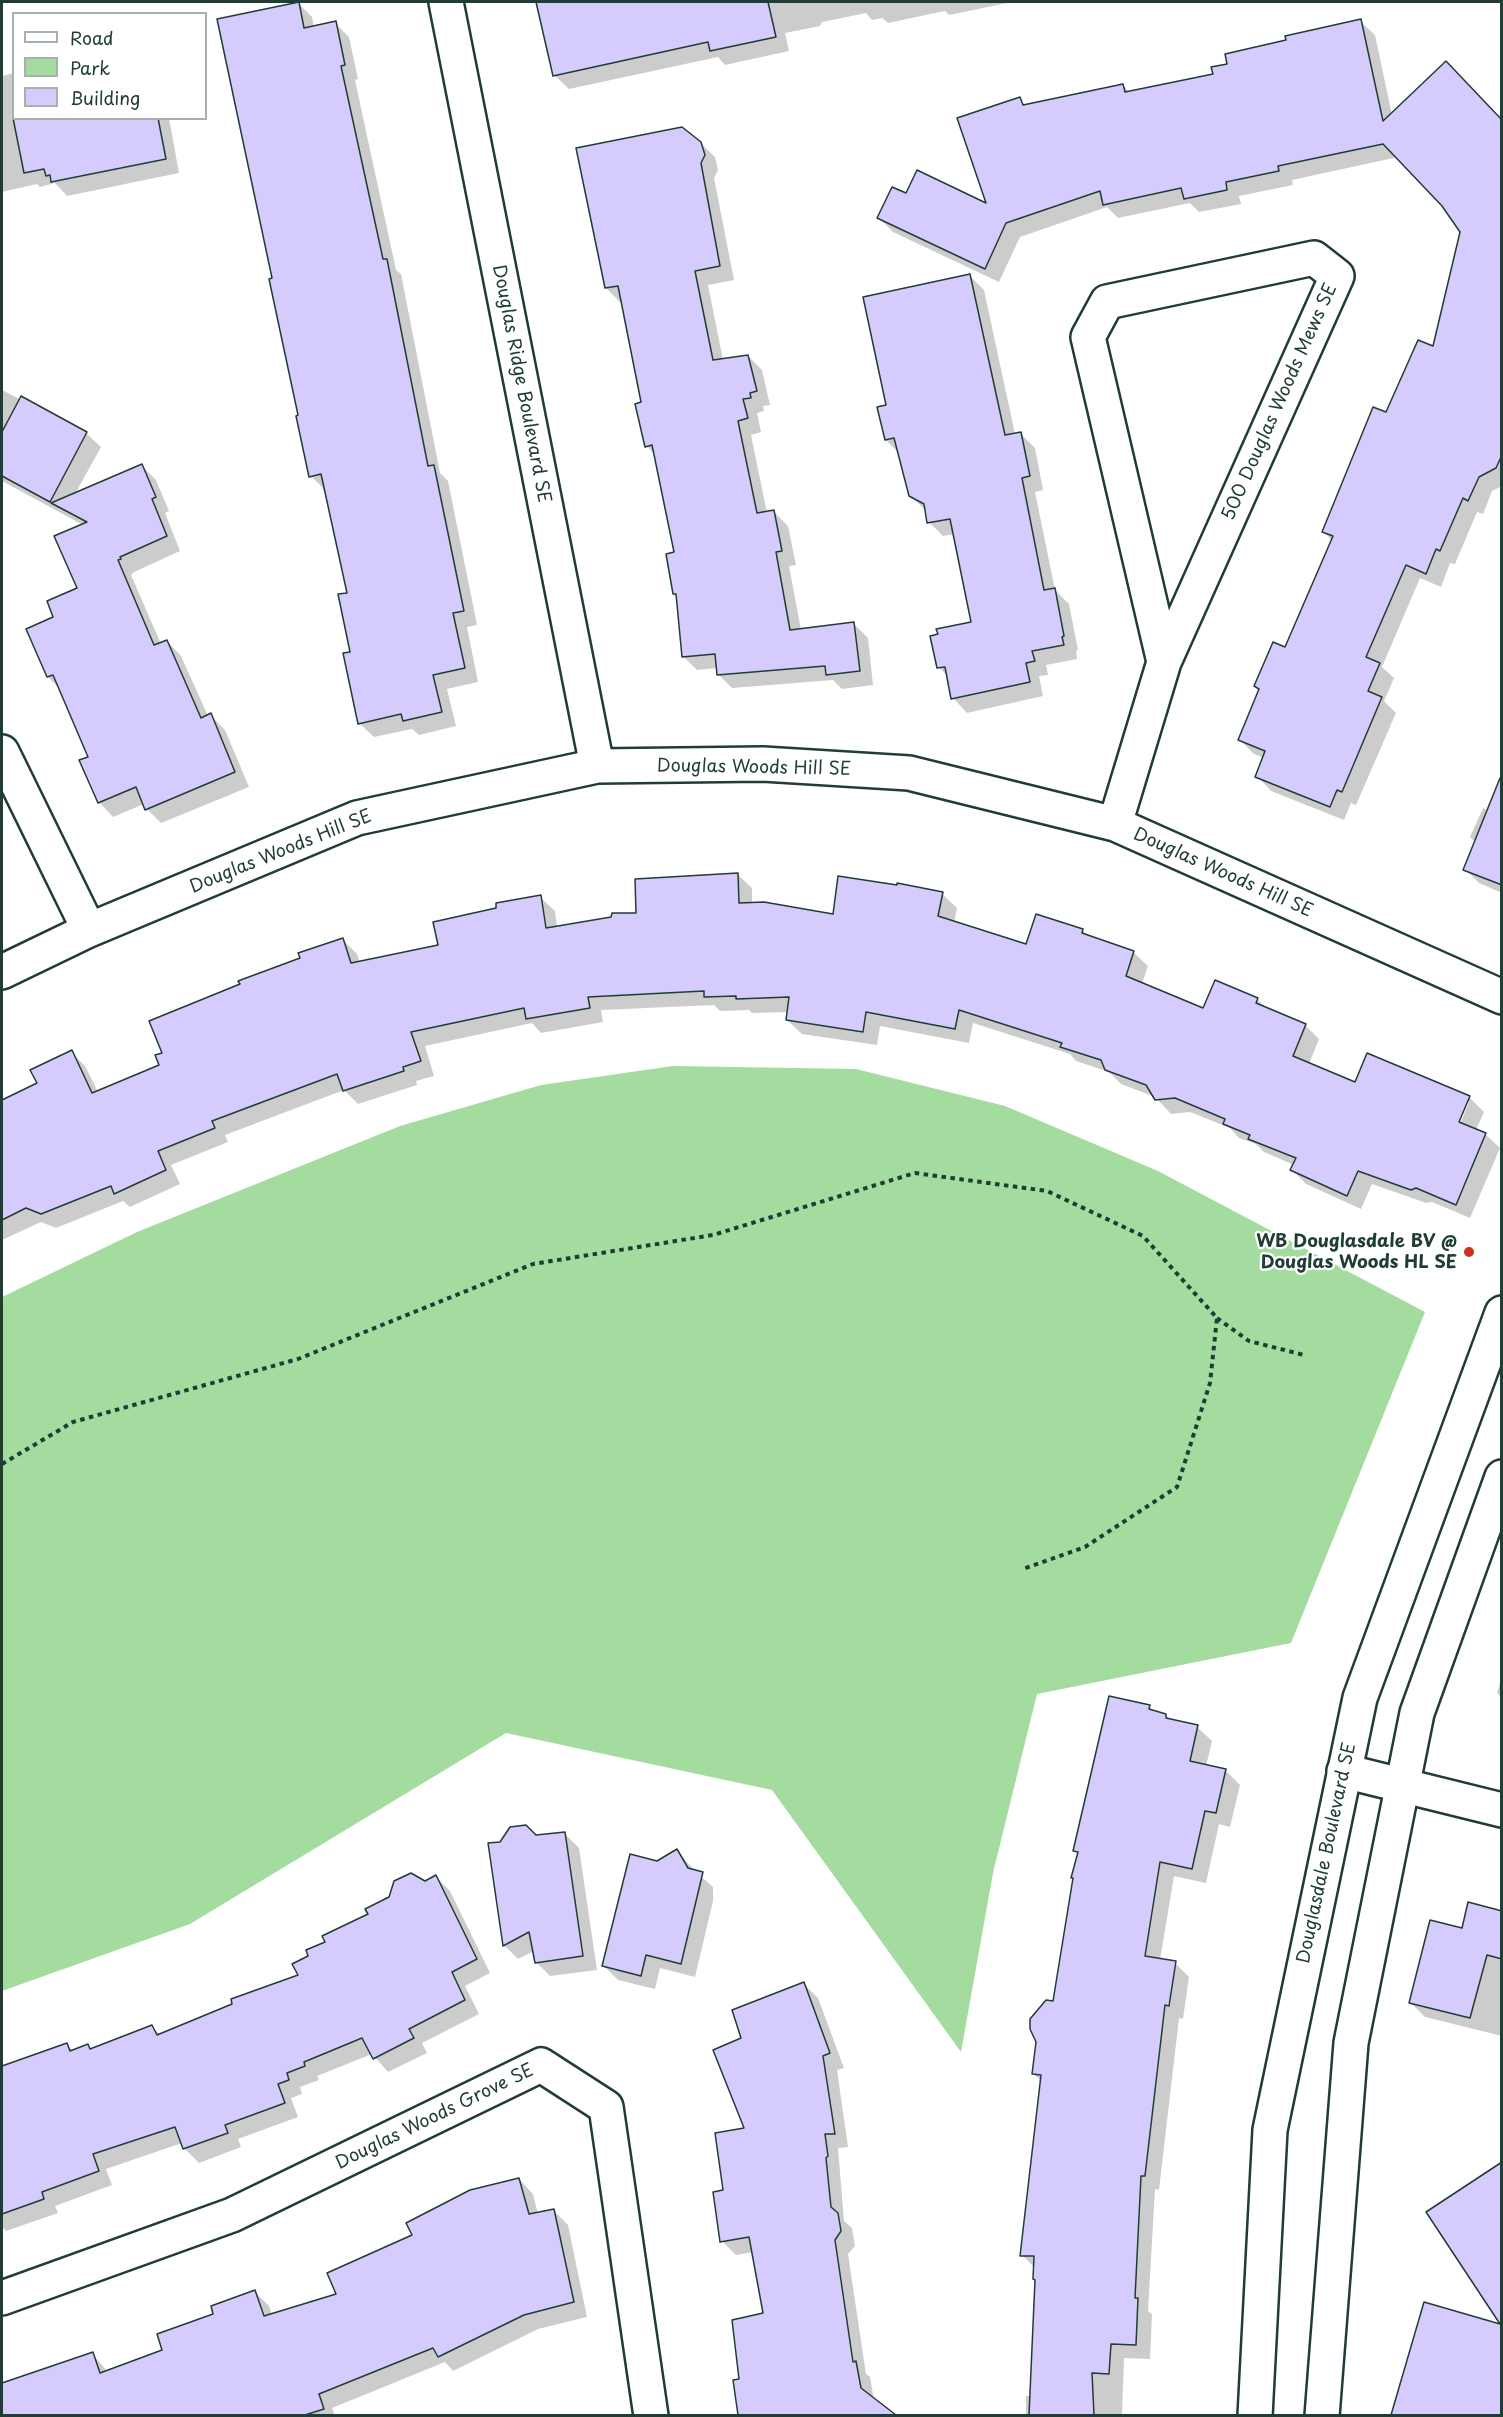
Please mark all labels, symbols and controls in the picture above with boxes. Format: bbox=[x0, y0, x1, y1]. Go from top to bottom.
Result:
legend bbox=[12, 12, 207, 120]
text: Road bbox=[70, 24, 114, 51]
text: Park bbox=[70, 54, 110, 81]
text: Building bbox=[70, 84, 140, 111]
street label: Douglas Ridge Boulevard SE bbox=[487, 263, 555, 505]
street label: 500 Douglas Woods Mews SE bbox=[1218, 280, 1342, 524]
street label: Douglas Woods Hill SE bbox=[657, 756, 851, 780]
street label: Douglas Woods Hill SE bbox=[187, 806, 375, 898]
street label: Douglas Woods Hill SE bbox=[1130, 824, 1316, 922]
place label: WB Douglasdale BV @ Douglas Woods HL SE bbox=[1256, 1231, 1457, 1274]
marker: WB Douglasdale BV @ Douglas Woods HL SE bbox=[1462, 1245, 1476, 1259]
street label: Douglasdale Boulevard SE bbox=[1293, 1740, 1361, 1966]
street label: Douglas Woods Grove SE bbox=[332, 2060, 538, 2174]

